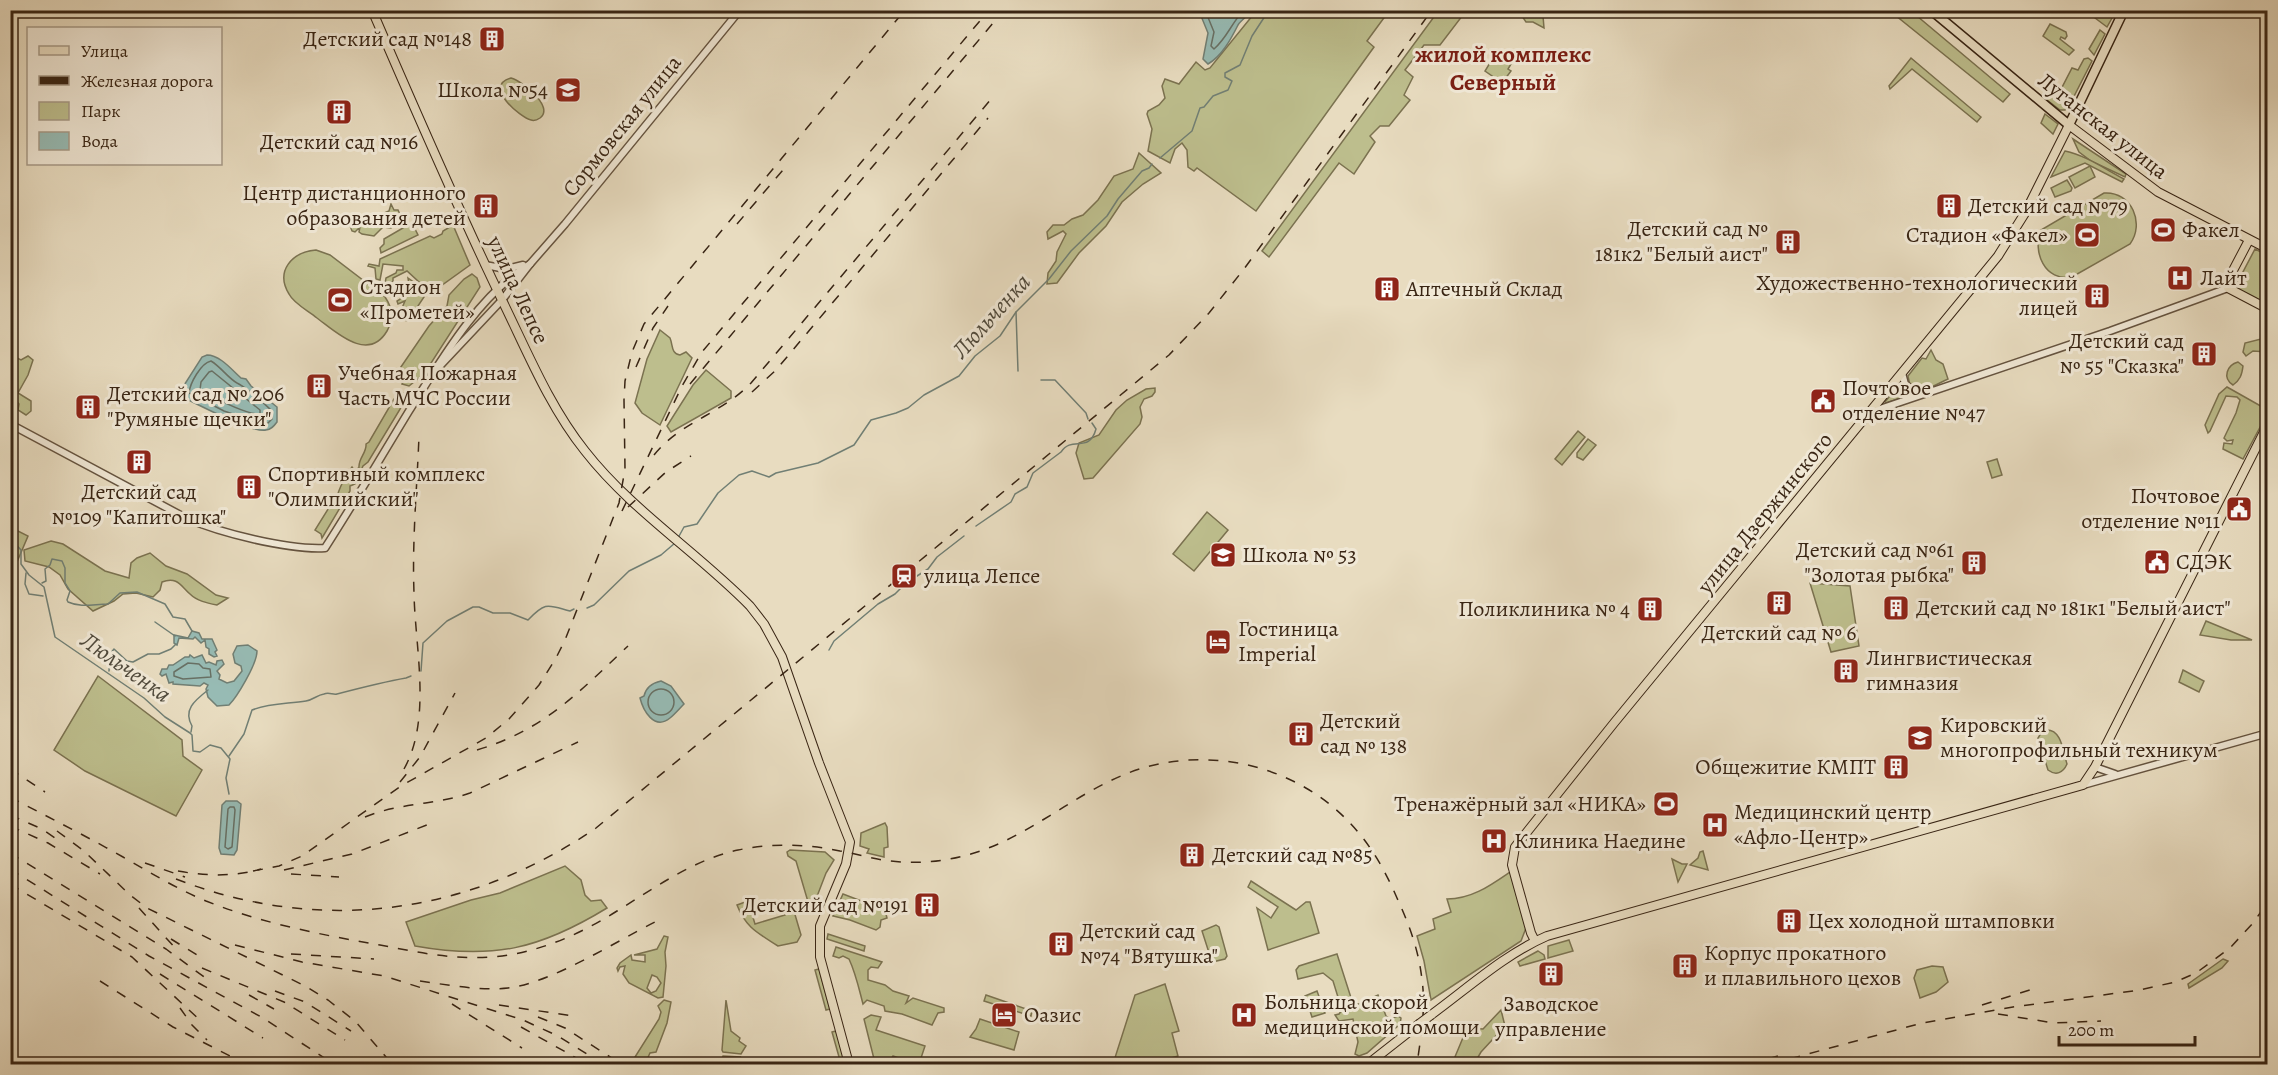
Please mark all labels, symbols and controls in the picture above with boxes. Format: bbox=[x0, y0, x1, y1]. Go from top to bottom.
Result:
place label: Детский сад №148 bbox=[303, 24, 472, 54]
building icon: Детский сад №148 bbox=[477, 24, 507, 54]
legend bbox=[27, 27, 222, 165]
district label: жилой комплекс Северный bbox=[1415, 38, 1591, 98]
text: Улица bbox=[81, 39, 129, 63]
street label: Сормовская улица bbox=[556, 48, 689, 203]
street label: Луганская улица bbox=[2032, 66, 2175, 187]
text: Железная дорога bbox=[81, 69, 214, 93]
place label: Школа №54 bbox=[437, 75, 548, 105]
school or university icon: Школа №54 bbox=[553, 75, 583, 105]
building icon: Детский сад №16 bbox=[324, 97, 354, 127]
text: Парк bbox=[81, 99, 121, 123]
place label: Детский сад №16 bbox=[260, 127, 418, 157]
text: Вода bbox=[81, 129, 119, 153]
place label: Центр дистанционного образования детей bbox=[243, 178, 466, 233]
building icon: Центр дистанционного образования детей bbox=[471, 191, 501, 221]
building icon: Детский сад №79 bbox=[1934, 191, 1964, 221]
place label: Детский сад №79 bbox=[1968, 191, 2128, 221]
place label: Детский сад № 181к2 "Белый аист" bbox=[1595, 214, 1768, 269]
sports icon: Факел bbox=[2148, 215, 2178, 245]
place label: Факел bbox=[2182, 215, 2240, 245]
place label: Стадион «Факел» bbox=[1906, 220, 2068, 250]
sports icon: Стадион «Факел» bbox=[2072, 220, 2102, 250]
building icon: Детский сад № 181к2 "Белый аист" bbox=[1773, 227, 1803, 257]
street label: улица Лепсе bbox=[479, 230, 556, 349]
hospital icon: Лайт bbox=[2165, 263, 2195, 293]
place label: Лайт bbox=[2200, 263, 2247, 293]
water label: Люльченка bbox=[944, 267, 1038, 366]
place label: Художественно-технологический лицей bbox=[1756, 268, 2078, 323]
place label: Стадион «Прометей» bbox=[360, 272, 475, 327]
building icon: Аптечный Склад bbox=[1372, 274, 1402, 304]
place label: Аптечный Склад bbox=[1405, 274, 1563, 304]
building icon: Художественно-технологический лицей bbox=[2082, 281, 2112, 311]
sports icon: Стадион «Прометей» bbox=[325, 285, 355, 315]
place label: Детский сад № 55 "Сказка" bbox=[2060, 326, 2184, 381]
building icon: Детский сад № 55 "Сказка" bbox=[2189, 339, 2219, 369]
place label: Учебная Пожарная Часть МЧС России bbox=[338, 358, 517, 413]
building icon: Учебная Пожарная Часть МЧС России bbox=[304, 371, 334, 401]
place label: Почтовое отделение №47 bbox=[1842, 373, 1986, 428]
place label: Детский сад № 206 "Румяные щечки" bbox=[107, 379, 284, 434]
public building icon: Почтовое отделение №47 bbox=[1808, 386, 1838, 416]
building icon: Детский сад № 206 "Румяные щечки" bbox=[73, 392, 103, 422]
street label: улица Дзержинского bbox=[1690, 426, 1839, 601]
building icon: Детский сад №109 "Капитошка" bbox=[124, 447, 154, 477]
place label: Спортивный комплекс "Олимпийский" bbox=[268, 459, 485, 514]
building icon: Спортивный комплекс "Олимпийский" bbox=[234, 472, 264, 502]
place label: Детский сад №109 "Капитошка" bbox=[52, 477, 226, 532]
place label: Почтовое отделение №11 bbox=[2081, 481, 2220, 536]
public building icon: Почтовое отделение №11 bbox=[2224, 494, 2254, 524]
place label: Детский сад №61 "Золотая рыбка" bbox=[1796, 535, 1954, 590]
school or university icon: Школа № 53 bbox=[1208, 540, 1238, 570]
place label: Школа № 53 bbox=[1242, 540, 1357, 570]
public building icon: СДЭК bbox=[2142, 547, 2172, 577]
place label: СДЭК bbox=[2176, 547, 2231, 577]
building icon: Детский сад №61 "Золотая рыбка" bbox=[1959, 548, 1989, 578]
station icon: улица Лепсе bbox=[889, 561, 919, 591]
place label: улица Лепсе bbox=[923, 561, 1040, 591]
building icon: Детский сад № 6 bbox=[1764, 588, 1794, 618]
building icon: Детский сад № 181к1 "Белый аист" bbox=[1881, 593, 1911, 623]
place label: Детский сад № 181к1 "Белый аист" bbox=[1916, 593, 2231, 623]
place label: Поликлиника № 4 bbox=[1458, 594, 1630, 624]
building icon: Поликлиника № 4 bbox=[1635, 594, 1665, 624]
place label: Гостиница Imperial bbox=[1238, 614, 1340, 669]
place label: Детский сад № 6 bbox=[1701, 618, 1857, 648]
water label: Люльченка bbox=[73, 624, 178, 710]
hotel icon: Гостиница Imperial bbox=[1203, 627, 1233, 657]
place label: Лингвистическая гимназия bbox=[1866, 643, 2032, 698]
building icon: Лингвистическая гимназия bbox=[1831, 656, 1861, 686]
place label: Детский сад № 138 bbox=[1320, 706, 1407, 761]
place label: Кировский многопрофильный техникум bbox=[1940, 710, 2218, 765]
building icon: Детский сад № 138 bbox=[1286, 719, 1316, 749]
school or university icon: Кировский многопрофильный техникум bbox=[1905, 723, 1935, 753]
place label: Общежитие КМПТ bbox=[1695, 752, 1876, 782]
building icon: Общежитие КМПТ bbox=[1881, 752, 1911, 782]
place label: Тренажёрный зал «НИКА» bbox=[1394, 789, 1646, 819]
sports icon: Тренажёрный зал «НИКА» bbox=[1651, 789, 1681, 819]
place label: Медицинский центр «Афло-Центр» bbox=[1734, 797, 1931, 852]
hospital icon: Медицинский центр «Афло-Центр» bbox=[1700, 810, 1730, 840]
hospital icon: Клиника Наедине bbox=[1479, 826, 1509, 856]
place label: Клиника Наедине bbox=[1514, 826, 1686, 856]
building icon: Детский сад №85 bbox=[1177, 840, 1207, 870]
place label: Детский сад №85 bbox=[1212, 840, 1373, 870]
place label: Детский сад №191 bbox=[742, 890, 908, 920]
building icon: Детский сад №191 bbox=[912, 890, 942, 920]
building icon: Цех холодной штамповки bbox=[1774, 906, 1804, 936]
place label: Цех холодной штамповки bbox=[1808, 906, 2055, 936]
place label: Детский сад №74 "Вятушка" bbox=[1080, 916, 1218, 971]
building icon: Детский сад №74 "Вятушка" bbox=[1046, 929, 1076, 959]
place label: Корпус прокатного и плавильного цехов bbox=[1704, 938, 1901, 993]
building icon: Корпус прокатного и плавильного цехов bbox=[1670, 951, 1700, 981]
building icon: Заводское управление bbox=[1536, 959, 1566, 989]
place label: Больница скорой медицинской помощи bbox=[1264, 987, 1480, 1042]
place label: Заводское управление bbox=[1494, 989, 1607, 1044]
hotel icon: Оазис bbox=[989, 1000, 1019, 1030]
place label: Оазис bbox=[1024, 1000, 1081, 1030]
hospital icon: Больница скорой медицинской помощи bbox=[1229, 1000, 1259, 1030]
scale bar bbox=[2059, 1009, 2196, 1047]
text: 200 m bbox=[2068, 1018, 2114, 1042]

